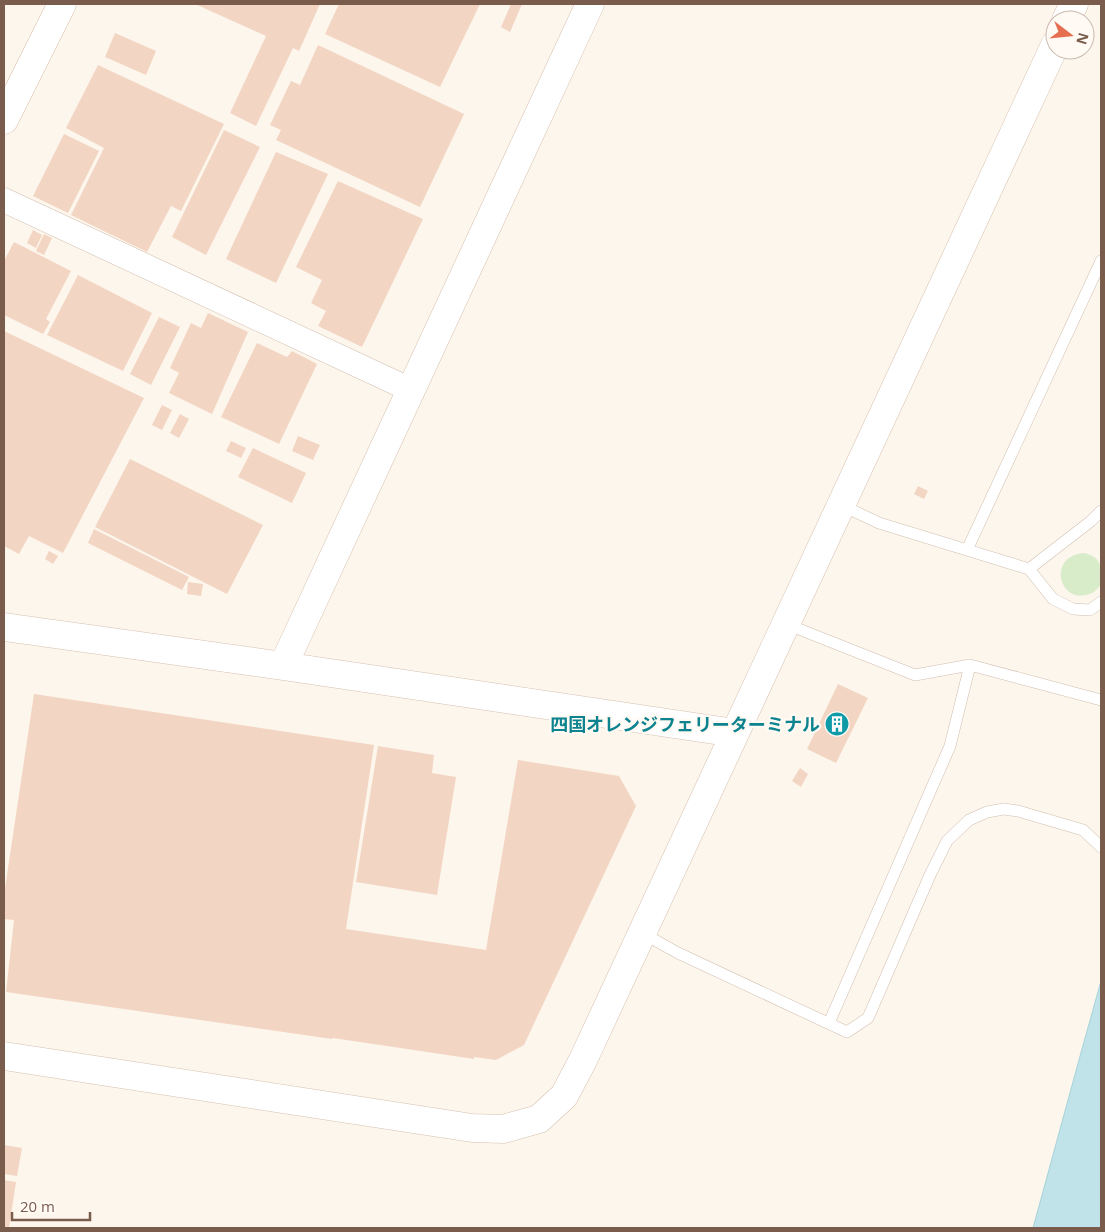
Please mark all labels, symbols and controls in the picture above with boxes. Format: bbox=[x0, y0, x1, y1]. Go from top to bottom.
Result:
north arrow bbox=[1045, 10, 1095, 60]
text: N bbox=[1072, 31, 1094, 47]
building icon: 四国オレンジフェリーターミナル bbox=[824, 711, 850, 737]
place label: 四国オレンジフェリーターミナル bbox=[550, 712, 820, 736]
scale bar bbox=[12, 1190, 90, 1222]
text: 20 m bbox=[20, 1196, 55, 1216]

